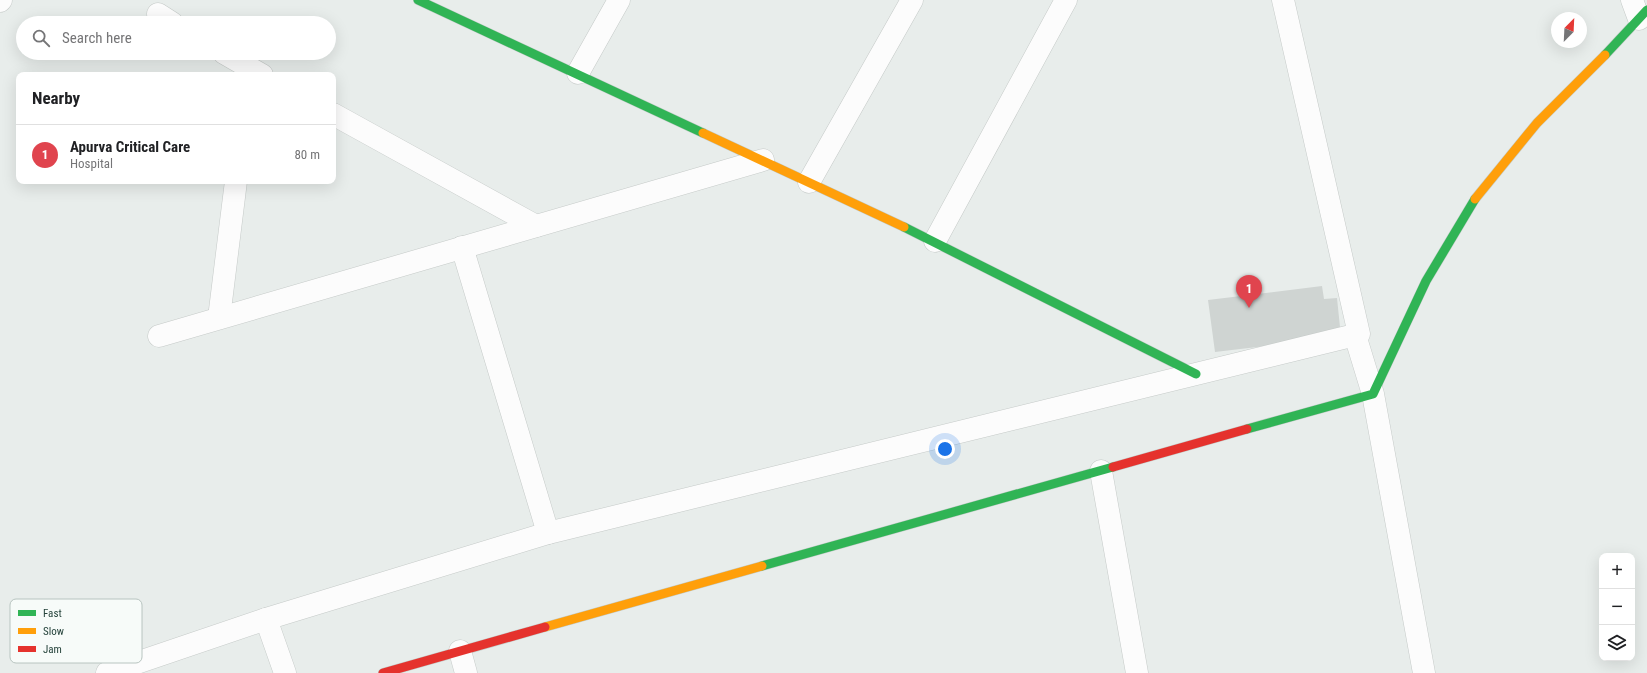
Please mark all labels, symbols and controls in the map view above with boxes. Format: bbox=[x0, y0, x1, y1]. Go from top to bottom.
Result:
north arrow bbox=[1551, 12, 1587, 48]
search box bbox=[16, 16, 336, 60]
icon: search bbox=[30, 27, 52, 49]
text: Search here bbox=[62, 29, 132, 47]
text: Nearby bbox=[32, 88, 80, 108]
text: Apurva Critical Care bbox=[70, 138, 190, 156]
text: 1 bbox=[42, 147, 48, 162]
text: 80 m bbox=[294, 147, 320, 162]
text: Hospital bbox=[70, 156, 113, 171]
pin: 1 bbox=[1236, 275, 1262, 308]
your location bbox=[935, 439, 955, 459]
map controls bbox=[1599, 553, 1635, 661]
button: + bbox=[1599, 553, 1635, 589]
button: − bbox=[1599, 589, 1635, 625]
legend bbox=[10, 599, 142, 663]
text: Fast bbox=[43, 607, 62, 620]
text: Slow bbox=[43, 625, 64, 638]
button: layers bbox=[1599, 625, 1635, 661]
text: Jam bbox=[43, 643, 62, 656]

